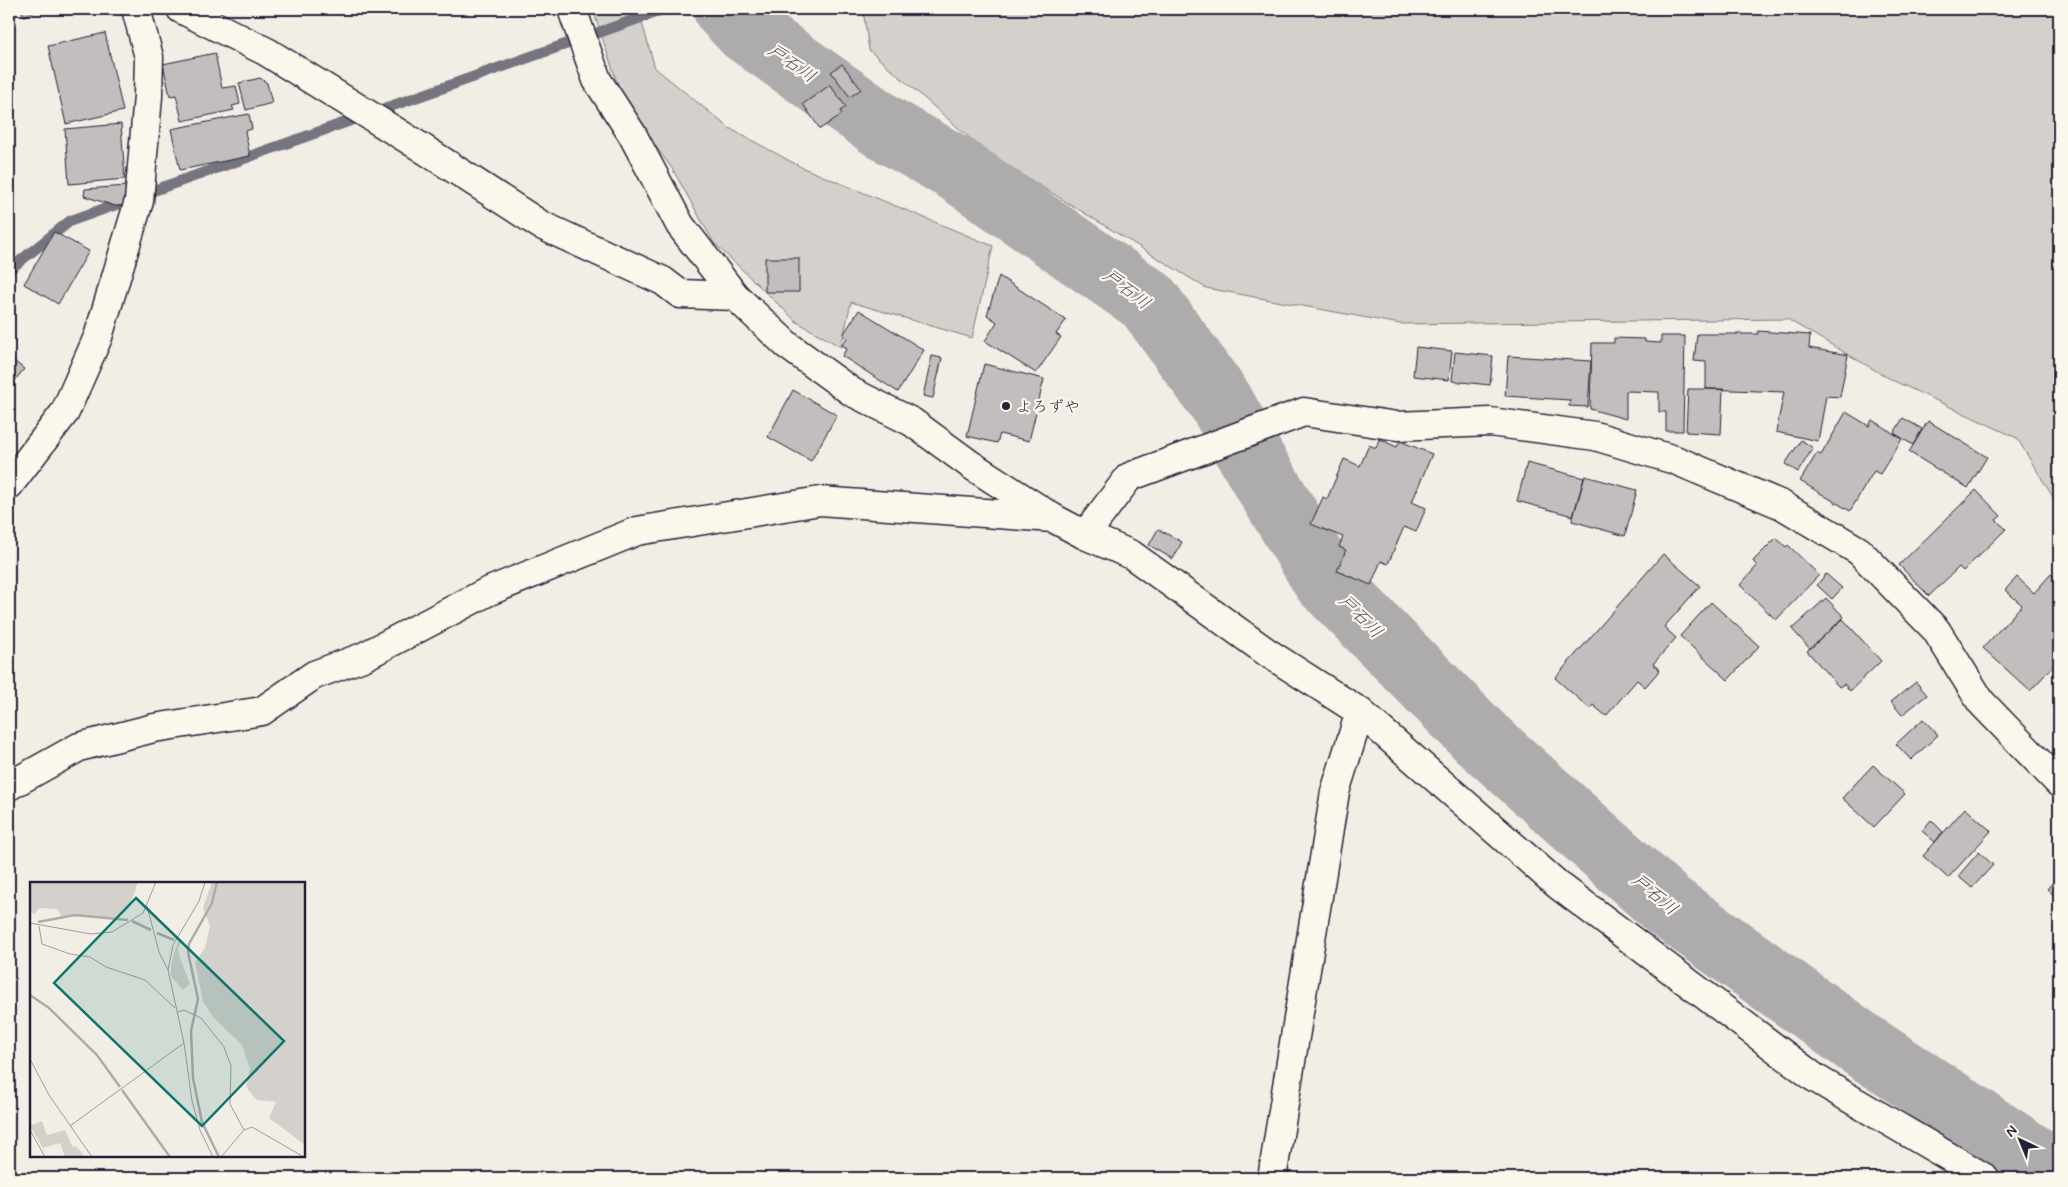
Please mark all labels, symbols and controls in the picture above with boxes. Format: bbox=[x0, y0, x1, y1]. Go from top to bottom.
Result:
water label: 戸石川 bbox=[762, 39, 820, 89]
water label: 戸石川 bbox=[1098, 264, 1155, 316]
place label: よろずや bbox=[1016, 397, 1080, 418]
marker: よろずや bbox=[1000, 400, 1012, 412]
water label: 戸石川 bbox=[1333, 589, 1388, 644]
water label: 戸石川 bbox=[1626, 868, 1683, 921]
inset map bbox=[30, 882, 305, 1157]
north arrow bbox=[1996, 1114, 2046, 1164]
text: N bbox=[2002, 1122, 2021, 1141]

